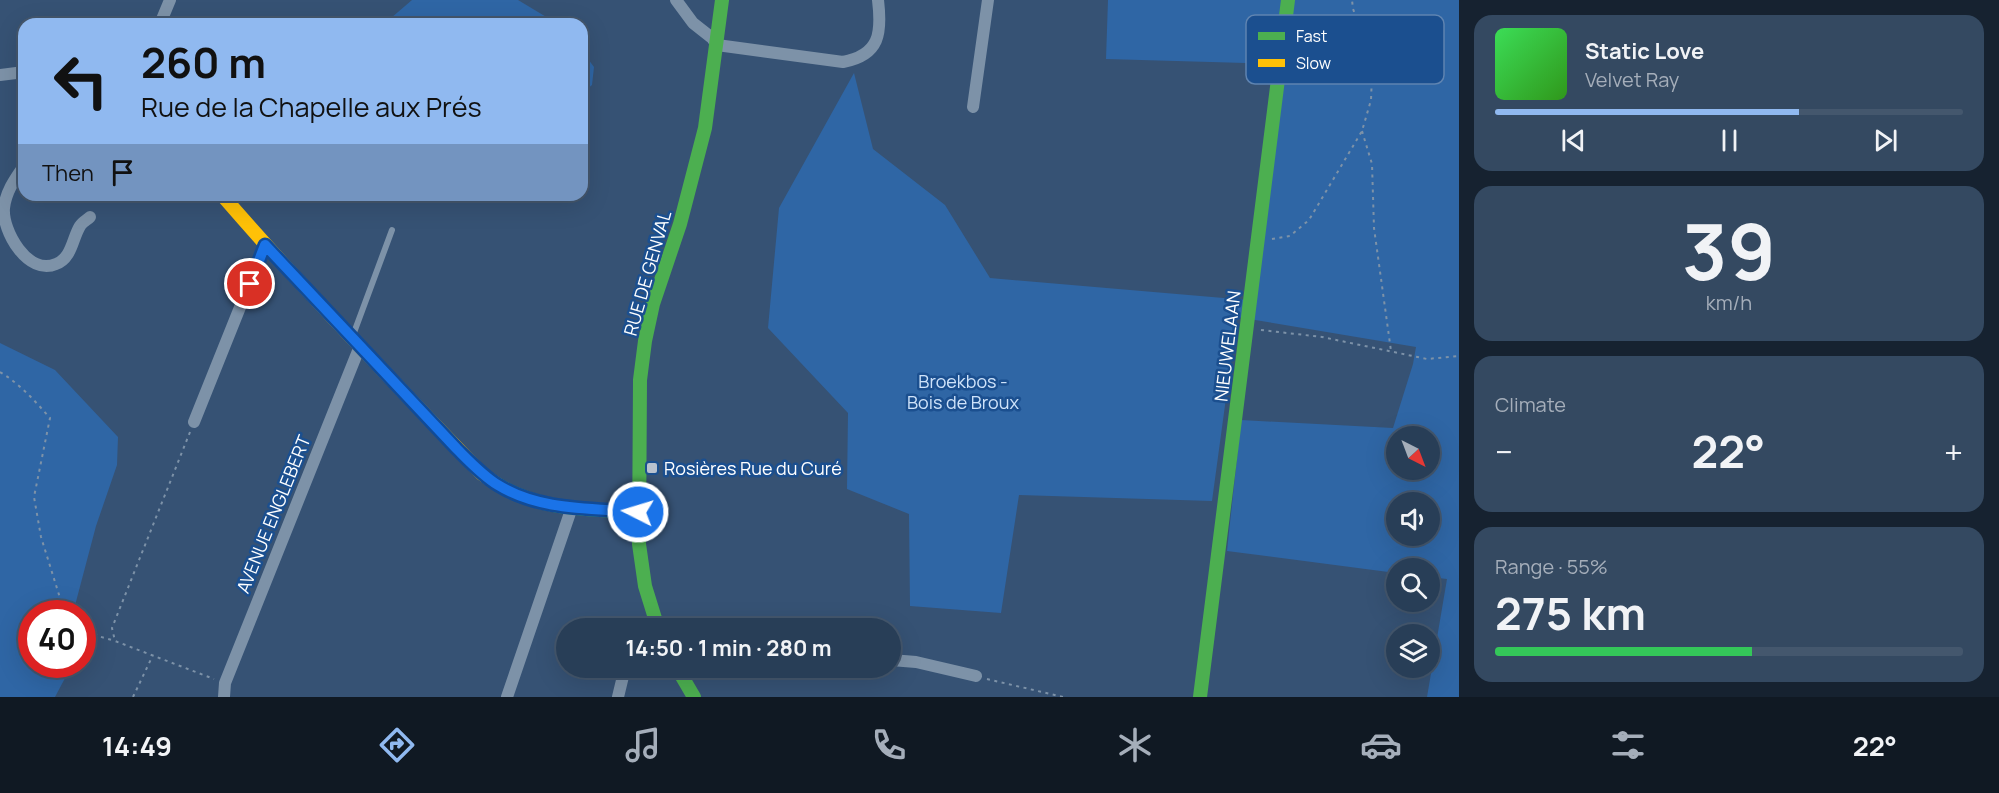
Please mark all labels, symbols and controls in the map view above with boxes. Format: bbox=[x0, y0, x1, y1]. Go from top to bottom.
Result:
legend bbox=[1246, 15, 1444, 84]
text: Fast bbox=[1296, 25, 1327, 47]
text: 260 m bbox=[141, 33, 266, 91]
text: Static Love bbox=[1585, 36, 1704, 66]
icon: left bbox=[42, 42, 120, 120]
text: Slow bbox=[1296, 52, 1331, 74]
text: Velvet Ray bbox=[1585, 66, 1679, 93]
text: Rue de la Chapelle aux Prés bbox=[141, 88, 482, 125]
icon: previous bbox=[1557, 124, 1590, 157]
icon: pause bbox=[1713, 124, 1746, 157]
icon: next bbox=[1869, 124, 1902, 157]
icon: arrive bbox=[106, 156, 139, 189]
text: Then bbox=[42, 158, 94, 188]
text: 39 bbox=[1682, 197, 1776, 303]
street label: RUE DE GENVAL bbox=[618, 208, 676, 338]
pin bbox=[224, 258, 275, 309]
icon: arrive bbox=[233, 267, 266, 300]
street label: NIEUWELAAN bbox=[1208, 289, 1246, 403]
text: km/h bbox=[1706, 289, 1752, 316]
park label: Broekbos - Bois de Broux bbox=[907, 369, 1019, 414]
text: Climate bbox=[1495, 391, 1566, 418]
text: 22° bbox=[1691, 420, 1765, 482]
north arrow bbox=[1386, 426, 1440, 480]
map controls bbox=[1386, 426, 1440, 678]
text: − bbox=[1495, 429, 1513, 474]
text: + bbox=[1944, 429, 1963, 474]
street label: AVENUE ENGLEBERT bbox=[230, 431, 316, 596]
place label: Rosières Rue du Curé bbox=[664, 456, 842, 480]
marker: Rosières Rue du Curé bbox=[645, 461, 659, 475]
position arrow bbox=[606, 480, 670, 544]
button: sound bbox=[1386, 492, 1440, 546]
text: Range · 55% bbox=[1495, 553, 1608, 580]
button: search bbox=[1386, 558, 1440, 612]
text: 275 km bbox=[1495, 582, 1646, 644]
speed limit sign: 40 bbox=[18, 600, 96, 678]
button: layers bbox=[1386, 624, 1440, 678]
text: 14:50 · 1 min · 280 m bbox=[625, 633, 832, 663]
icon: directions bbox=[376, 724, 418, 766]
icon: music bbox=[622, 724, 664, 766]
icon: phone bbox=[868, 724, 910, 766]
icon: climate bbox=[1114, 724, 1156, 766]
icon: car bbox=[1360, 724, 1402, 766]
icon: filters bbox=[1607, 724, 1649, 766]
text: 14:49 bbox=[102, 727, 172, 764]
text: 22° bbox=[1853, 727, 1897, 764]

